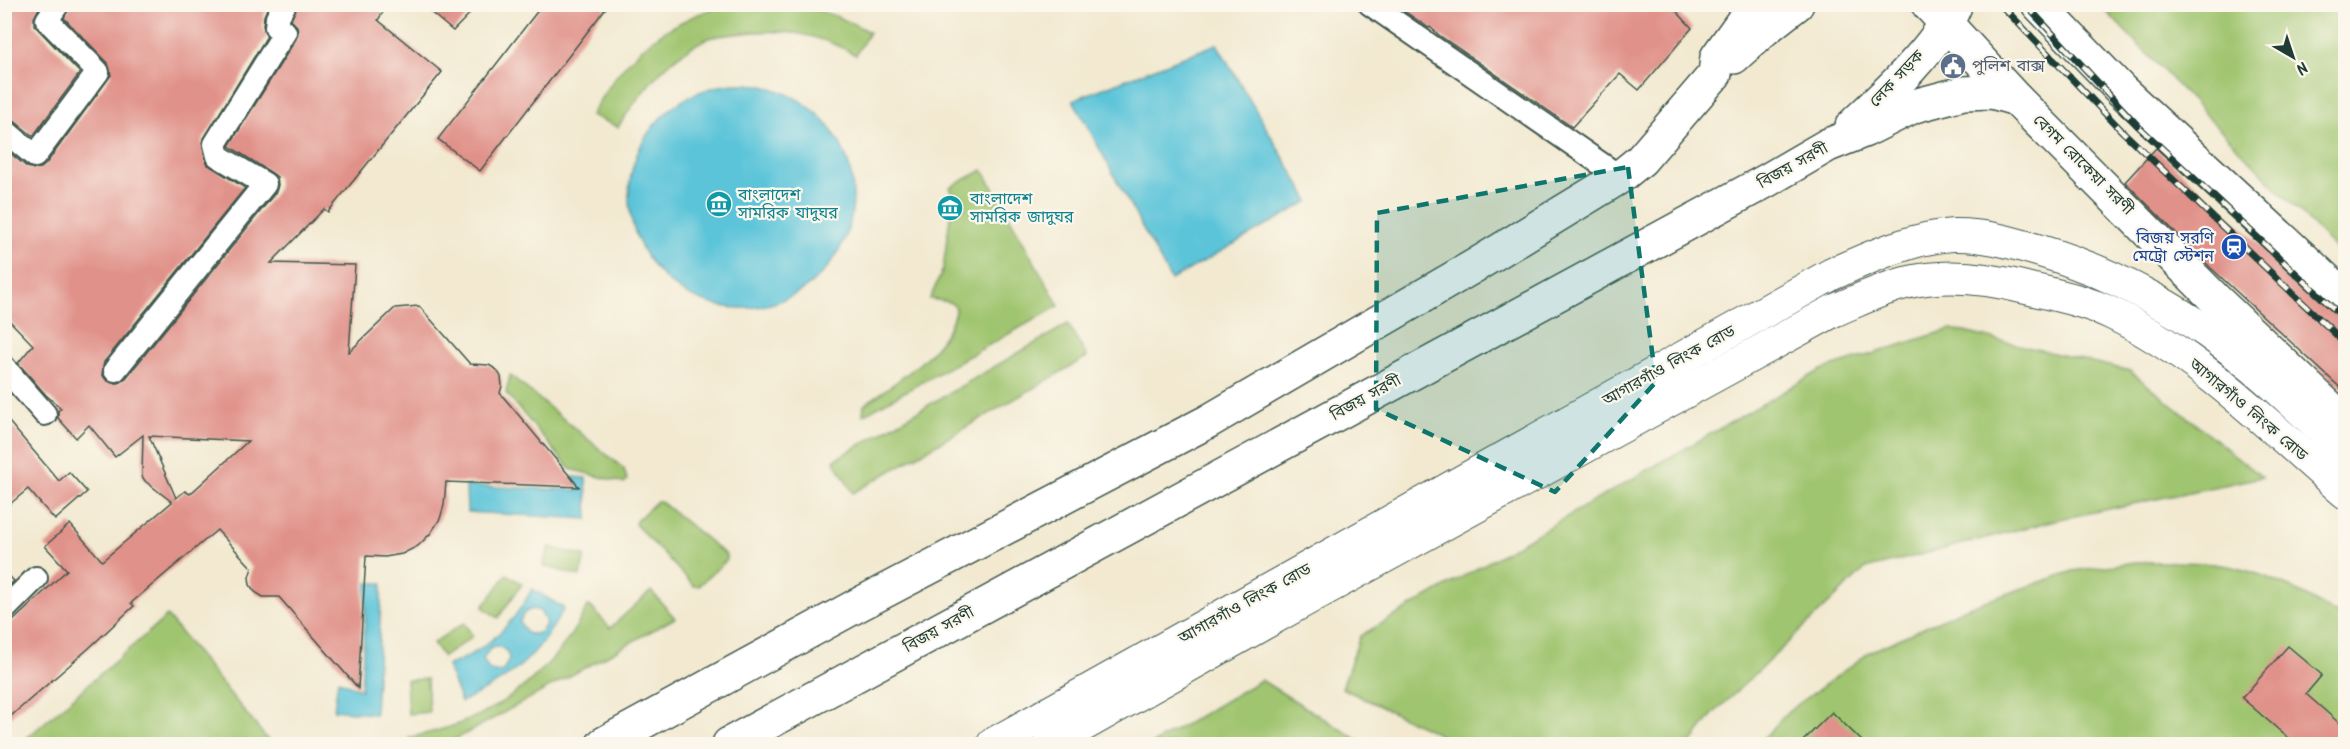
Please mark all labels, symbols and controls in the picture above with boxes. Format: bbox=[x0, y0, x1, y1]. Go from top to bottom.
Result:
north arrow bbox=[2263, 27, 2323, 87]
street label: লেক সড়ক bbox=[1864, 44, 1931, 114]
public building icon: পুলিশ বাক্স bbox=[1938, 51, 1968, 81]
place label: পুলিশ বাক্স bbox=[1972, 54, 2046, 79]
text: N bbox=[2290, 55, 2313, 80]
street label: বেগম রোকেয়া সরণী bbox=[2027, 109, 2140, 222]
street label: বিজয় সরণী bbox=[1752, 136, 1834, 196]
place label: বাংলাদেশ সামরিক যাদুঘর bbox=[737, 183, 838, 226]
place label: বাংলাদেশ সামরিক জাদুঘর bbox=[969, 187, 1074, 230]
museum icon: বাংলাদেশ সামরিক যাদুঘর bbox=[704, 189, 734, 219]
museum icon: বাংলাদেশ সামরিক জাদুঘর bbox=[935, 193, 965, 223]
place label: বিজয় সরণি মেট্রো স্টেশন bbox=[2132, 226, 2215, 269]
station icon: বিজয় সরণি মেট্রো স্টেশন bbox=[2219, 232, 2249, 262]
street label: আগারগাঁও লিংক রোড bbox=[1597, 319, 1741, 413]
street label: আগারগাঁও লিংক রোড bbox=[2182, 352, 2313, 468]
street label: বিজয় সরণী bbox=[1325, 368, 1407, 428]
street label: আগারগাঁও লিংক রোড bbox=[1173, 557, 1317, 651]
street label: বিজয় সরণী bbox=[898, 600, 980, 660]

